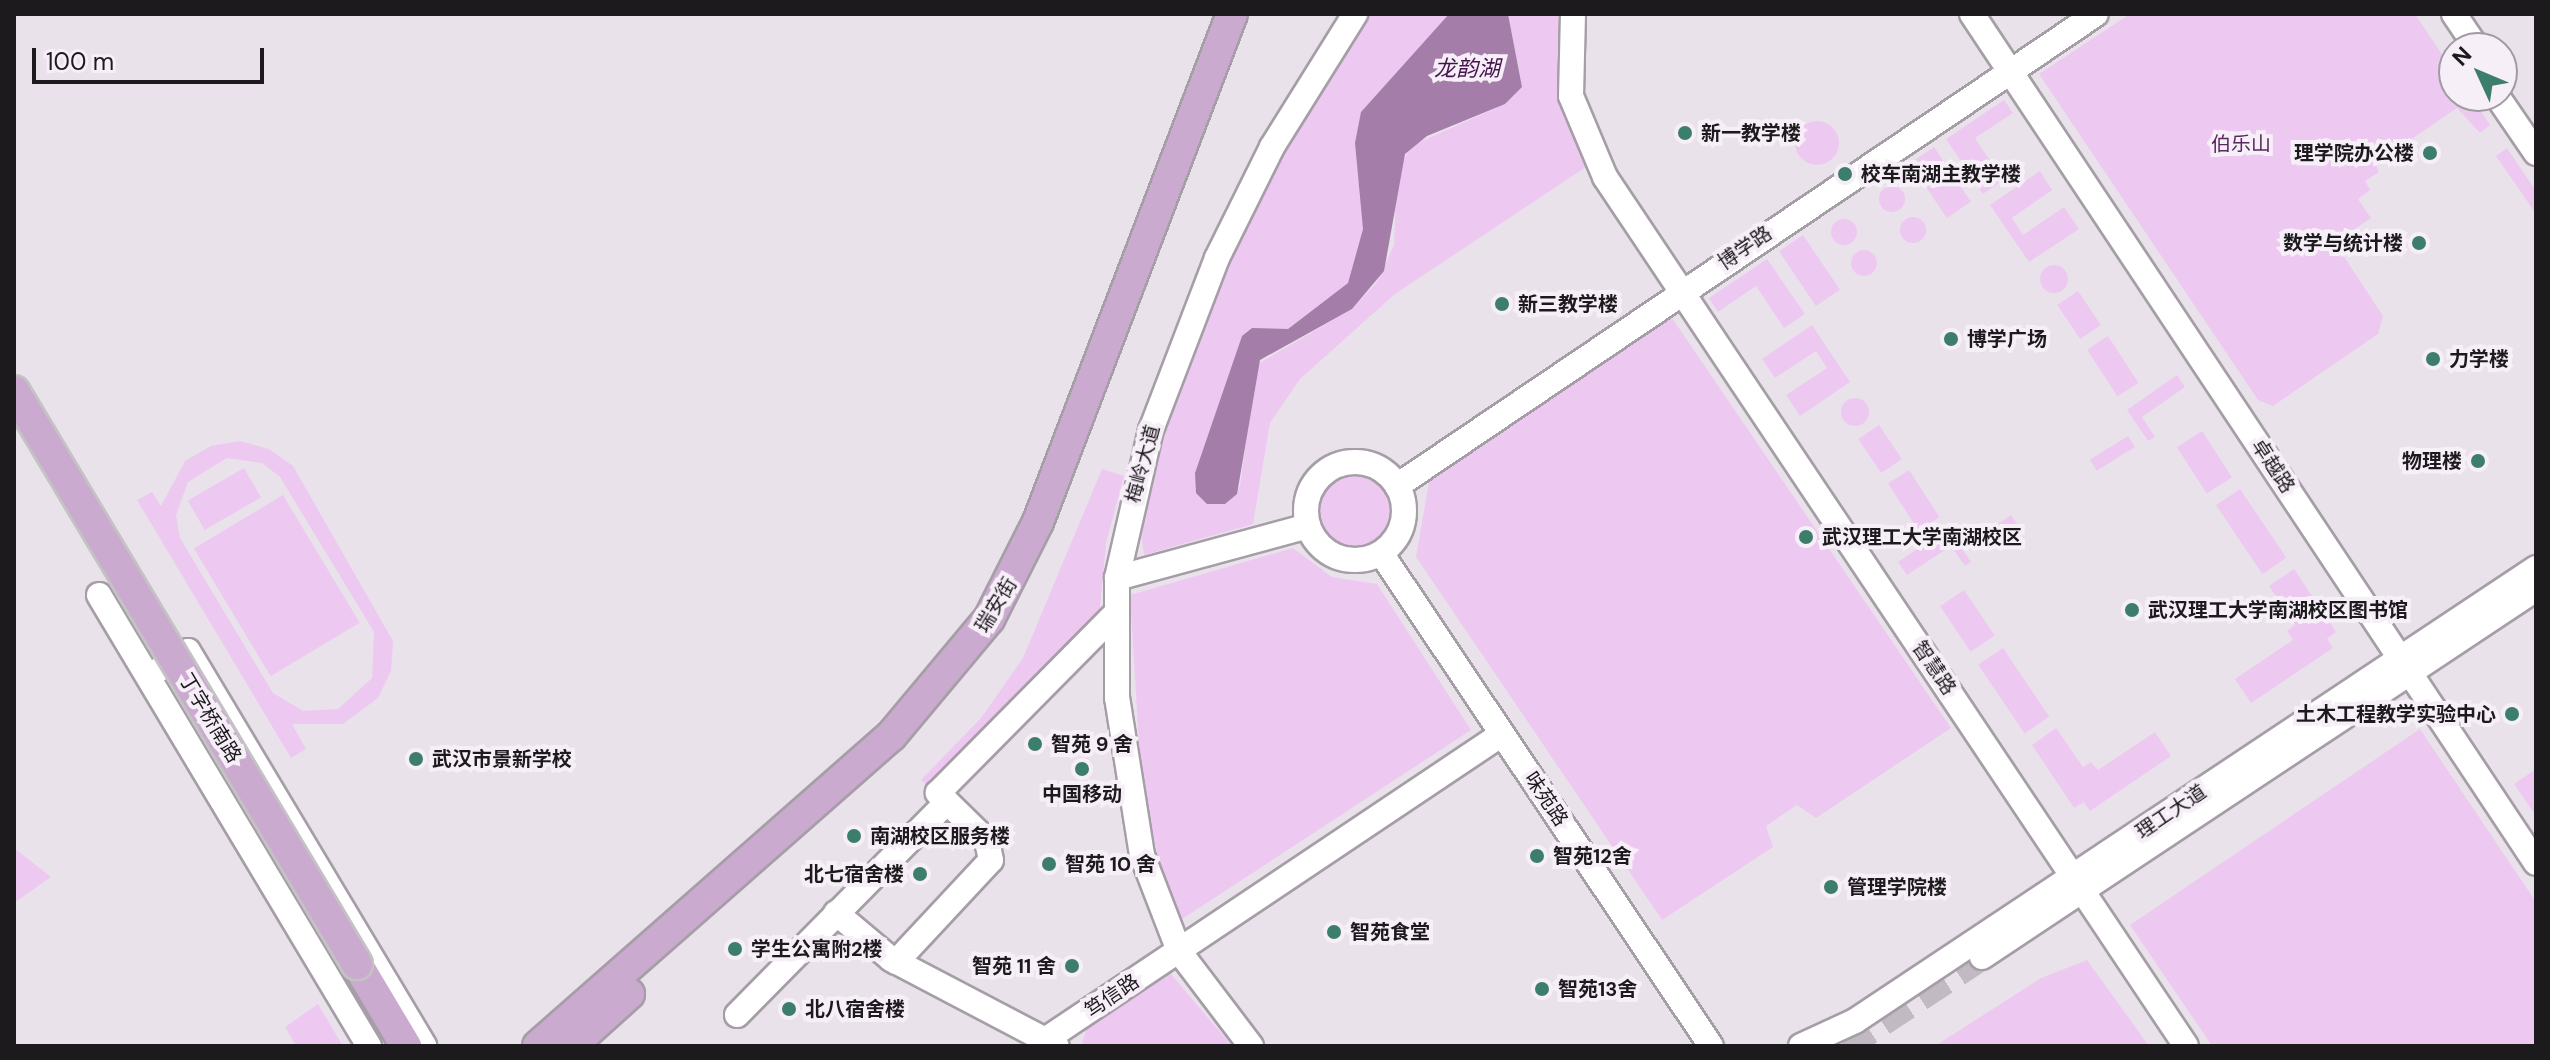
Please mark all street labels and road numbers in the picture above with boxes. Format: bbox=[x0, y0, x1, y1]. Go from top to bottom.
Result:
street label: 博学路 bbox=[1713, 221, 1777, 275]
street label: 梅岭大道 bbox=[1121, 422, 1165, 506]
street label: 卓越路 bbox=[2247, 434, 2299, 498]
street label: 瑞安街 bbox=[970, 573, 1022, 637]
street label: 智慧路 bbox=[1907, 636, 1961, 700]
street label: 丁字桥南路 bbox=[174, 669, 246, 767]
street label: 味苑路 bbox=[1519, 767, 1573, 831]
street label: 理工大道 bbox=[2131, 780, 2211, 844]
street label: 笃信路 bbox=[1080, 969, 1144, 1023]

